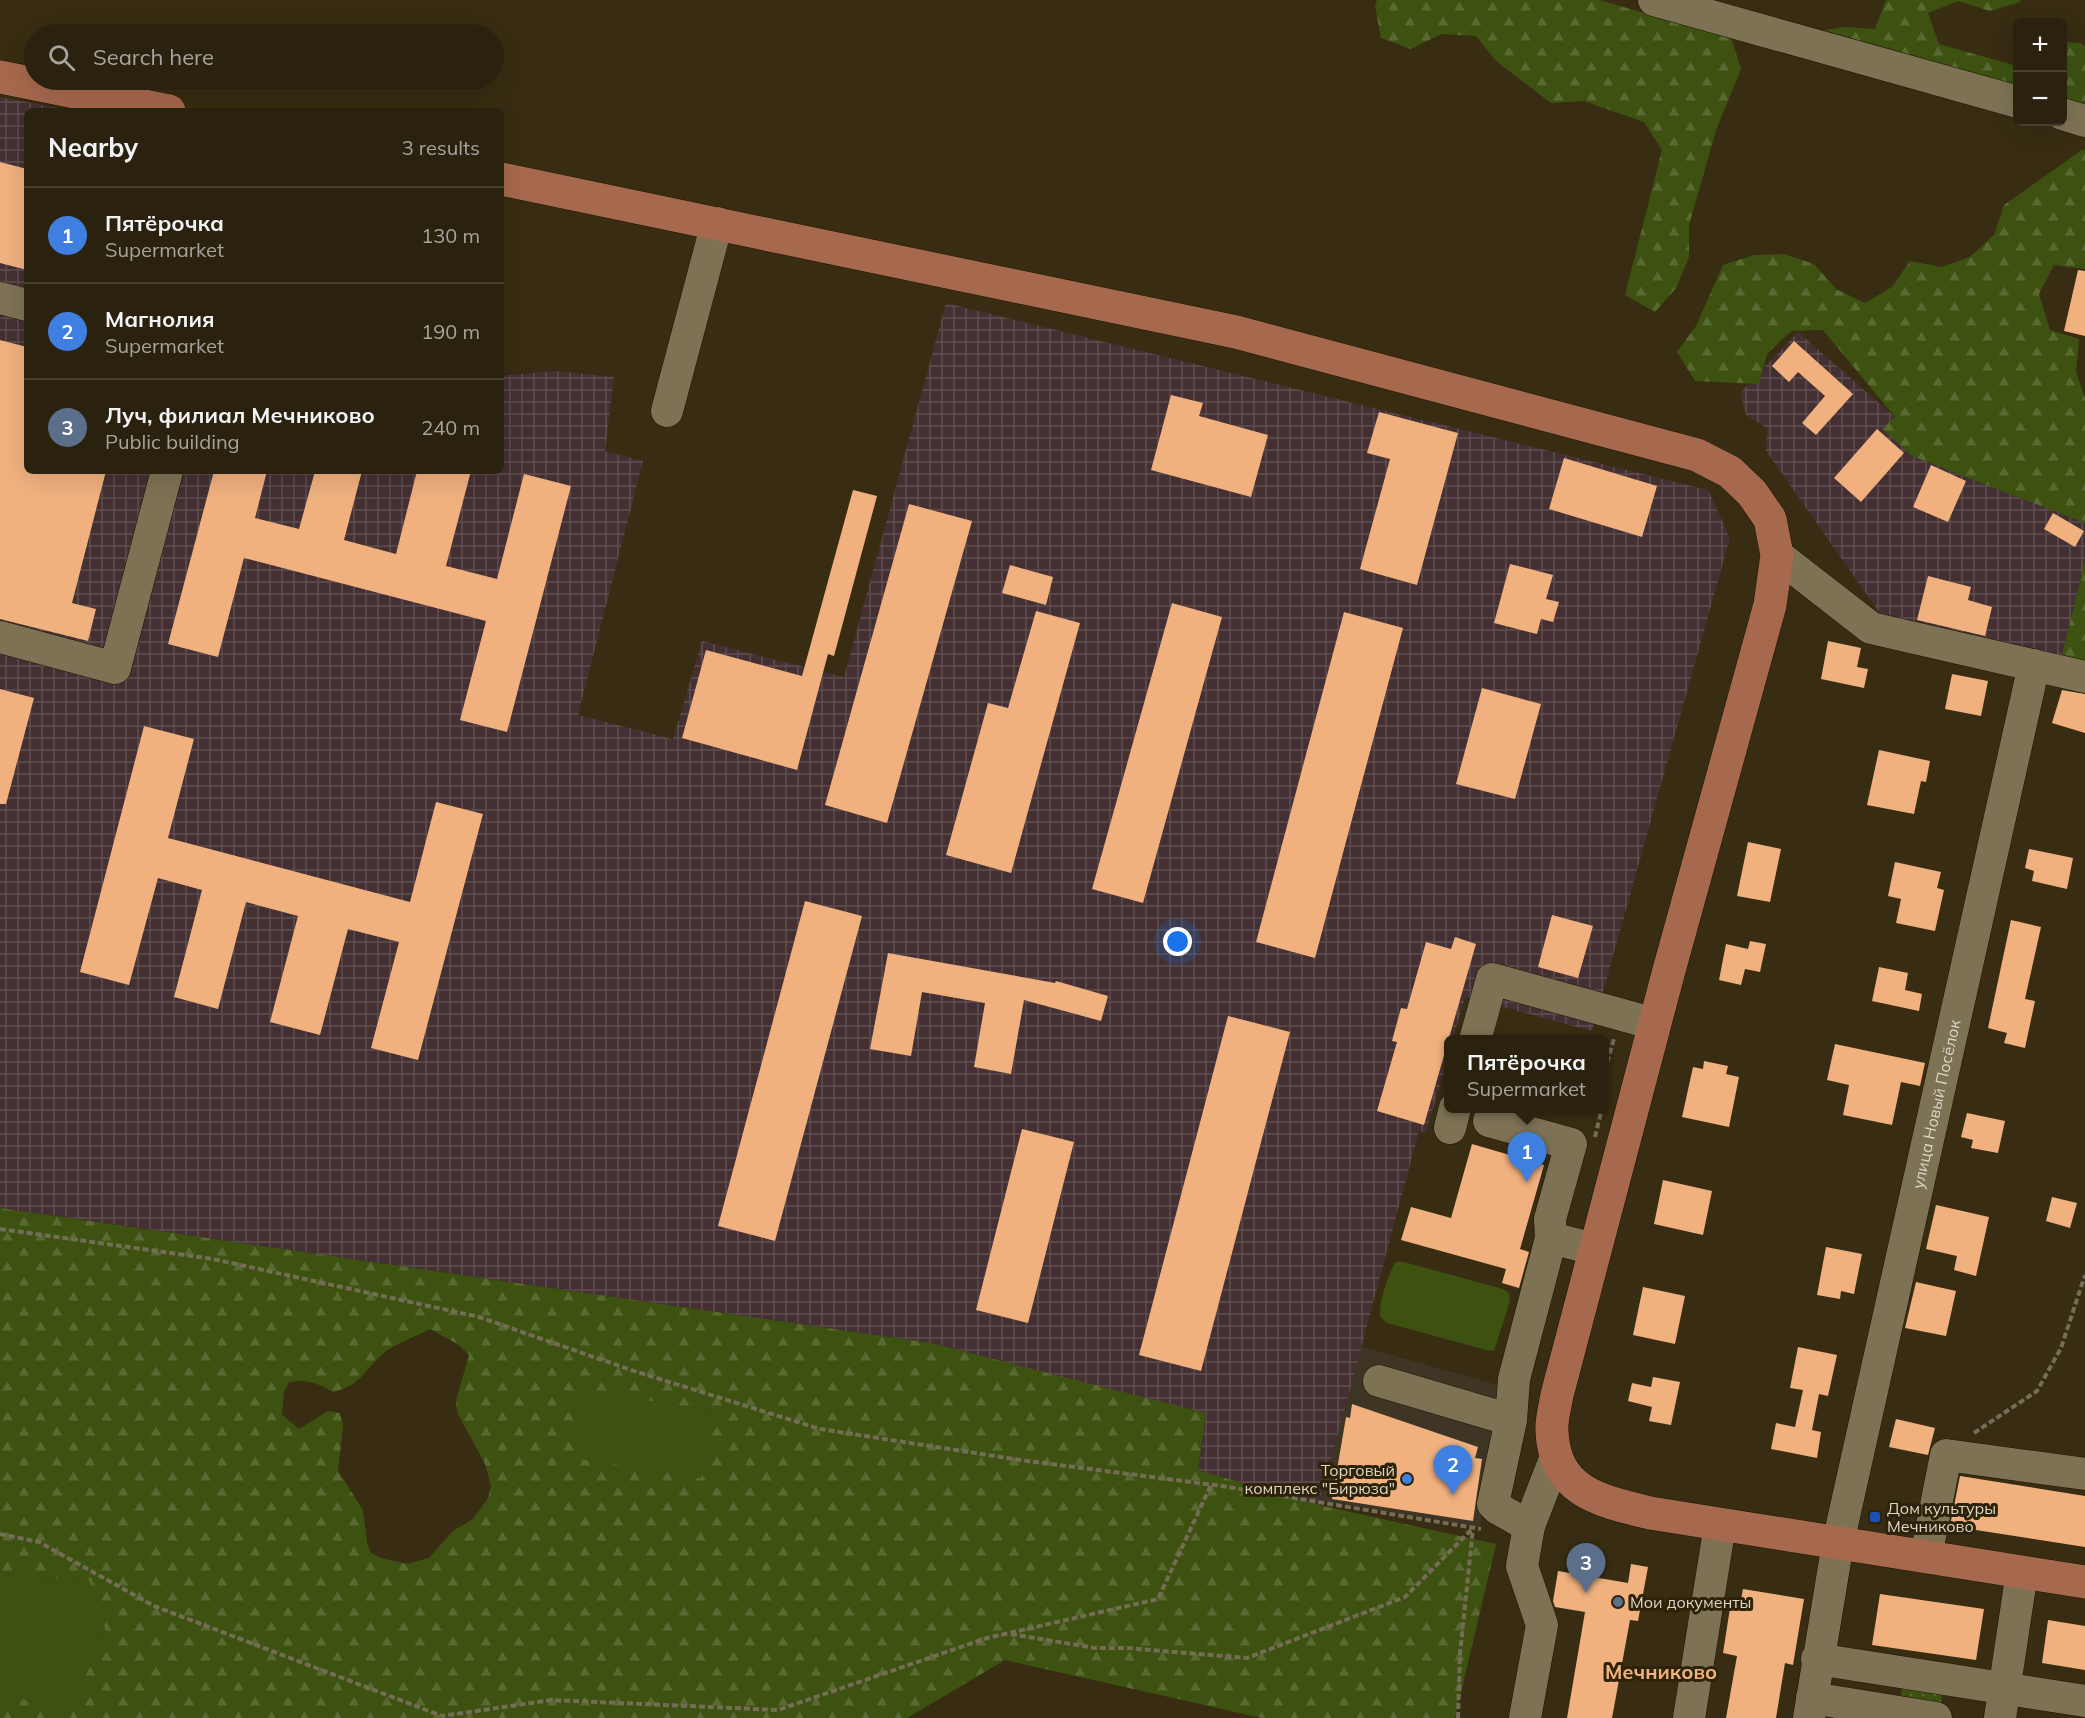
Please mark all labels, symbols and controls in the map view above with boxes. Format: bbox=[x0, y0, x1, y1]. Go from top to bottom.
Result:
map controls bbox=[2013, 18, 2067, 126]
button: + bbox=[2013, 18, 2067, 72]
search box bbox=[24, 24, 504, 90]
icon: search bbox=[45, 41, 78, 74]
text: Search here bbox=[93, 43, 214, 71]
button: − bbox=[2013, 72, 2067, 126]
text: Nearby bbox=[48, 131, 138, 164]
text: 3 results bbox=[402, 135, 480, 160]
text: Пятёрочка bbox=[105, 209, 224, 237]
text: 1 bbox=[62, 223, 74, 248]
text: 130 m bbox=[421, 223, 480, 248]
text: Supermarket bbox=[105, 237, 224, 262]
text: Магнолия bbox=[105, 305, 215, 333]
text: 2 bbox=[62, 319, 74, 344]
text: 190 m bbox=[421, 319, 480, 344]
text: Supermarket bbox=[105, 333, 224, 358]
text: Луч, филиал Мечниково bbox=[105, 401, 375, 429]
text: 3 bbox=[62, 415, 74, 440]
text: 240 m bbox=[421, 415, 480, 440]
text: Public building bbox=[105, 429, 240, 454]
your location bbox=[1163, 927, 1192, 956]
street label: улица Новый Посёлок bbox=[1907, 1017, 1965, 1191]
popup bbox=[1444, 1035, 1609, 1113]
text: Пятёрочка bbox=[1467, 1048, 1586, 1076]
text: Supermarket bbox=[1467, 1076, 1586, 1101]
pin: 1 bbox=[1508, 1132, 1546, 1182]
pin: 2 bbox=[1434, 1446, 1472, 1495]
place label: Торговый комплекс "Бирюза" bbox=[1245, 1460, 1395, 1498]
marker: Торговый комплекс "Бирюза" bbox=[1400, 1472, 1414, 1486]
place label: Дом культуры Мечниково bbox=[1887, 1498, 1996, 1536]
marker: Дом культуры Мечниково bbox=[1868, 1510, 1882, 1524]
pin: 3 bbox=[1566, 1544, 1606, 1593]
place label: Мои документы bbox=[1630, 1592, 1751, 1612]
marker: Мои документы bbox=[1611, 1595, 1625, 1609]
district label: Мечниково bbox=[1605, 1659, 1717, 1684]

